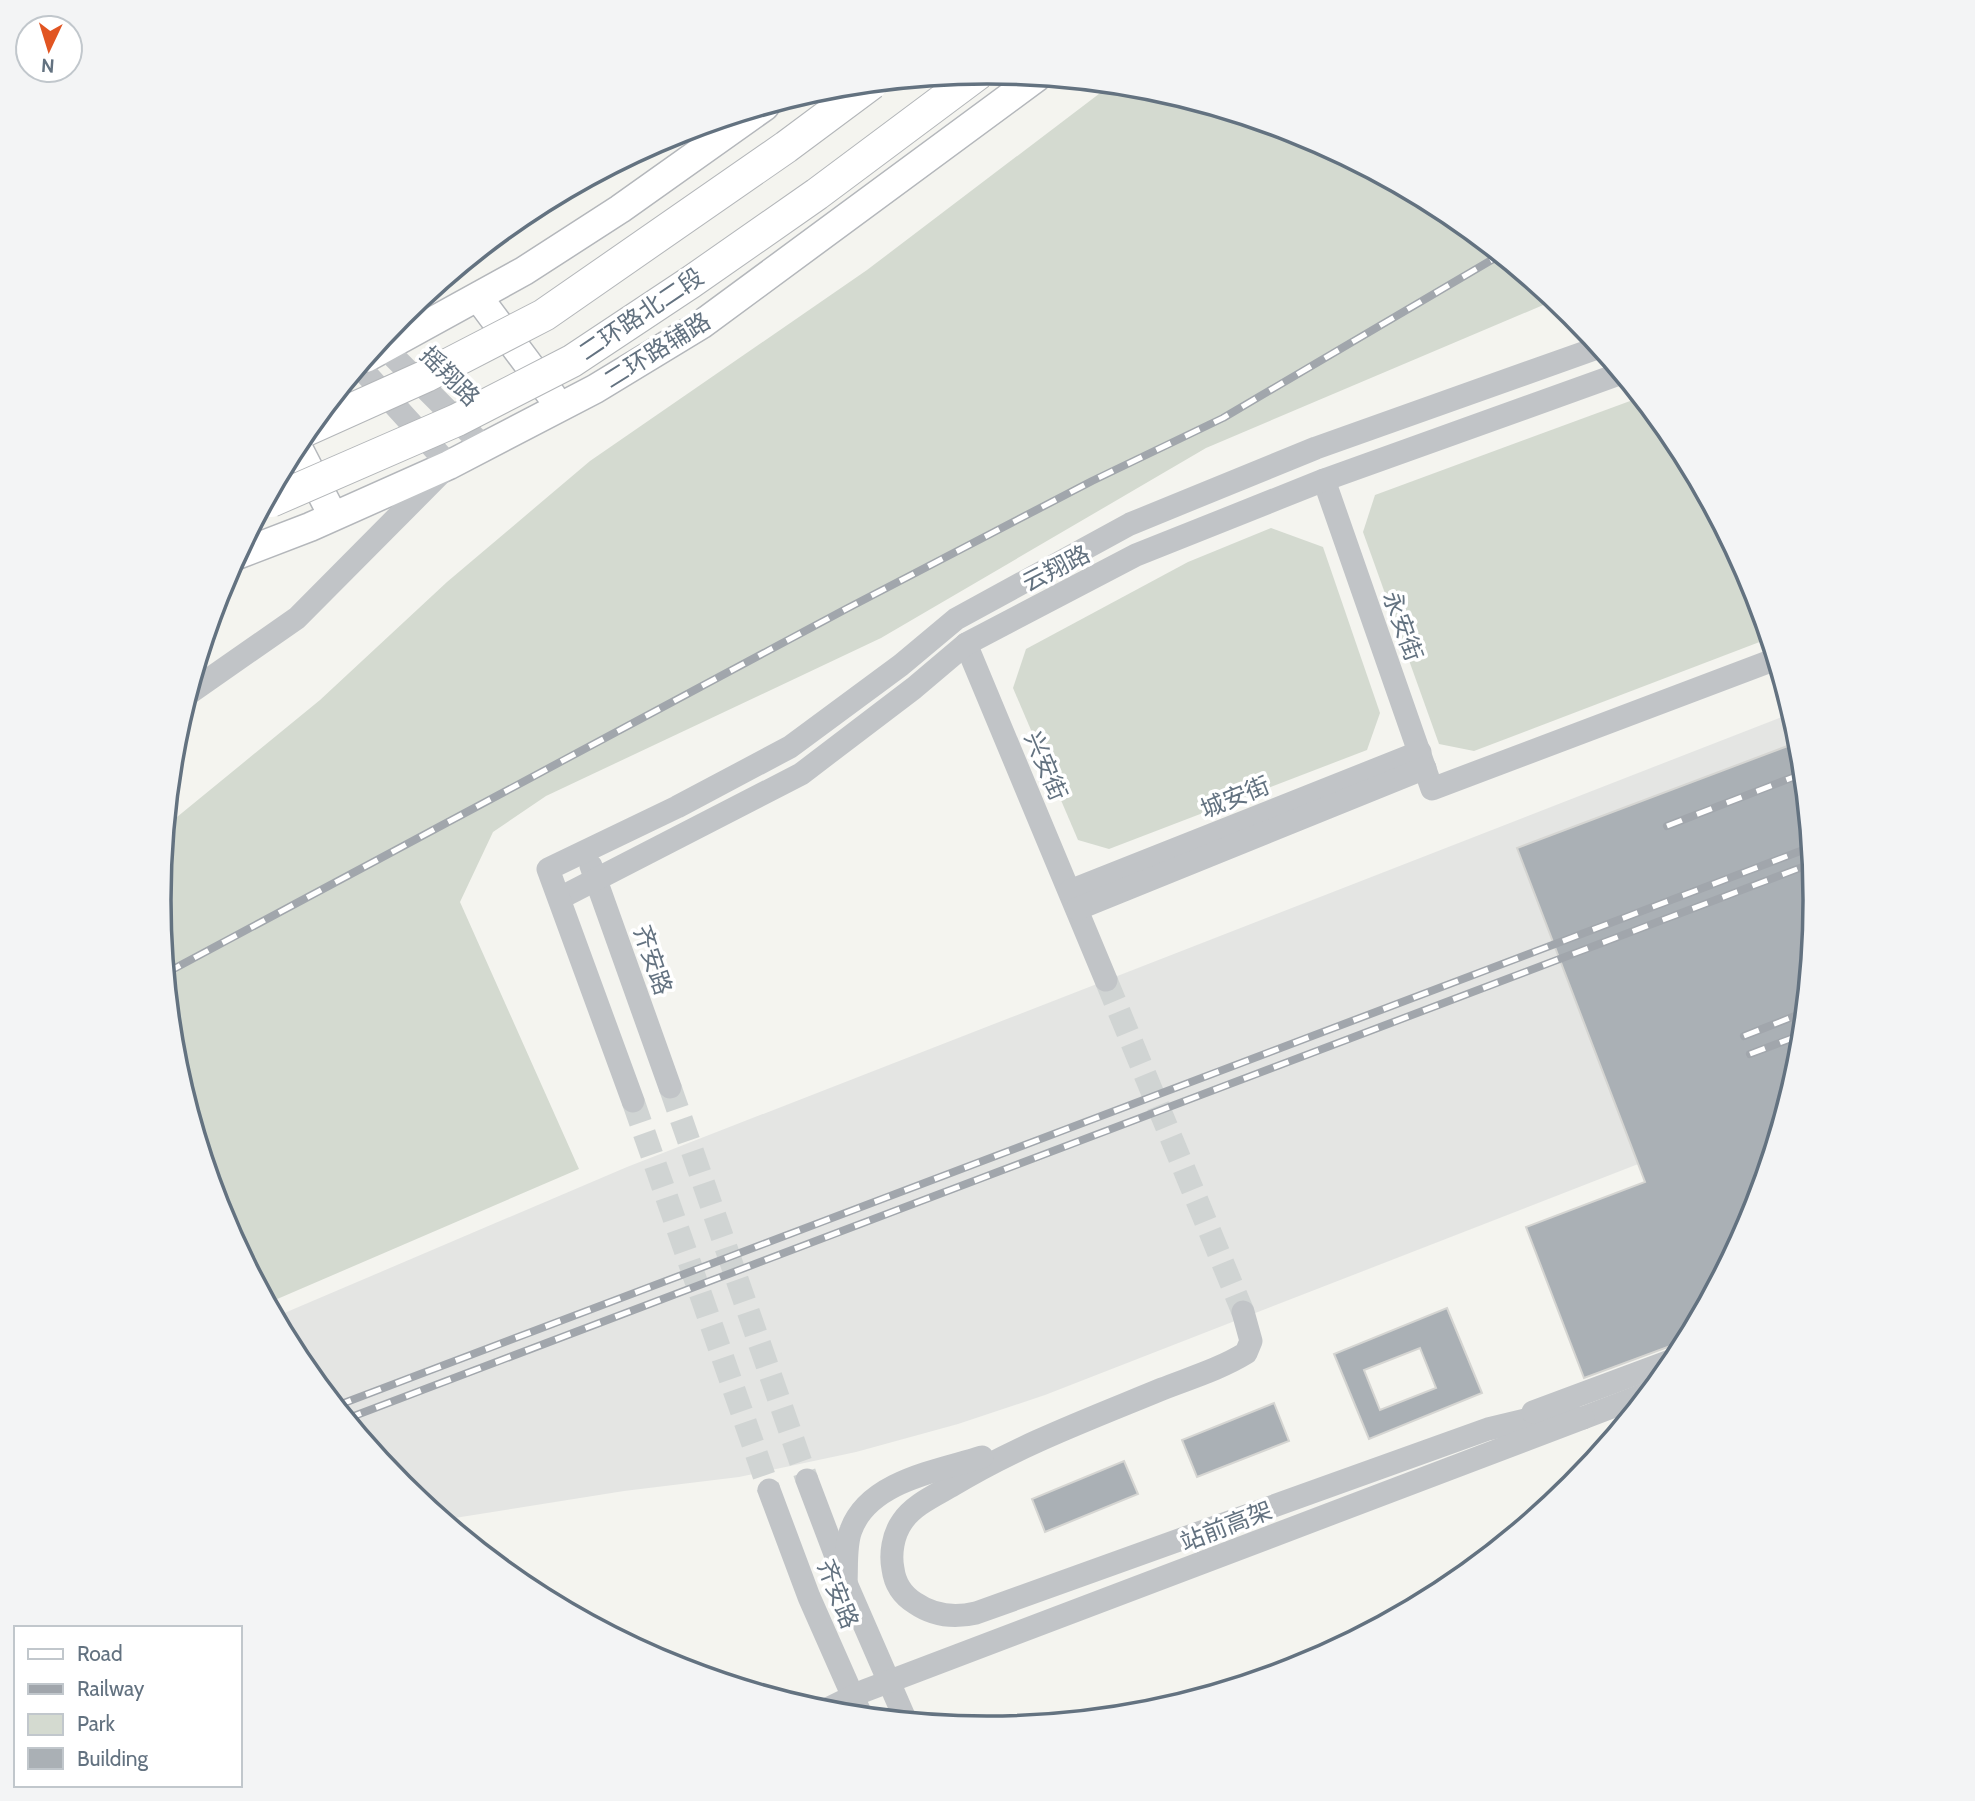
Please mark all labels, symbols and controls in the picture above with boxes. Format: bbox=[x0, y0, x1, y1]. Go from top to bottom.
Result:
north arrow bbox=[14, 14, 84, 84]
text: N bbox=[40, 54, 55, 77]
street label: 二环路北二段 bbox=[573, 262, 709, 366]
street label: 二环路辅路 bbox=[598, 306, 716, 394]
street label: 摇翔路 bbox=[414, 340, 486, 412]
street label: 云翔路 bbox=[1017, 539, 1095, 597]
street label: 永安街 bbox=[1377, 587, 1429, 665]
street label: 兴安街 bbox=[1019, 727, 1073, 805]
street label: 城安街 bbox=[1196, 770, 1274, 824]
street label: 齐安路 bbox=[628, 921, 678, 999]
street label: 站前高架 bbox=[1176, 1495, 1276, 1557]
street label: 齐安路 bbox=[811, 1555, 865, 1633]
legend bbox=[14, 1626, 242, 1787]
text: Road bbox=[77, 1641, 123, 1666]
text: Railway bbox=[77, 1676, 145, 1701]
text: Park bbox=[77, 1711, 115, 1736]
text: Building bbox=[77, 1746, 149, 1771]

